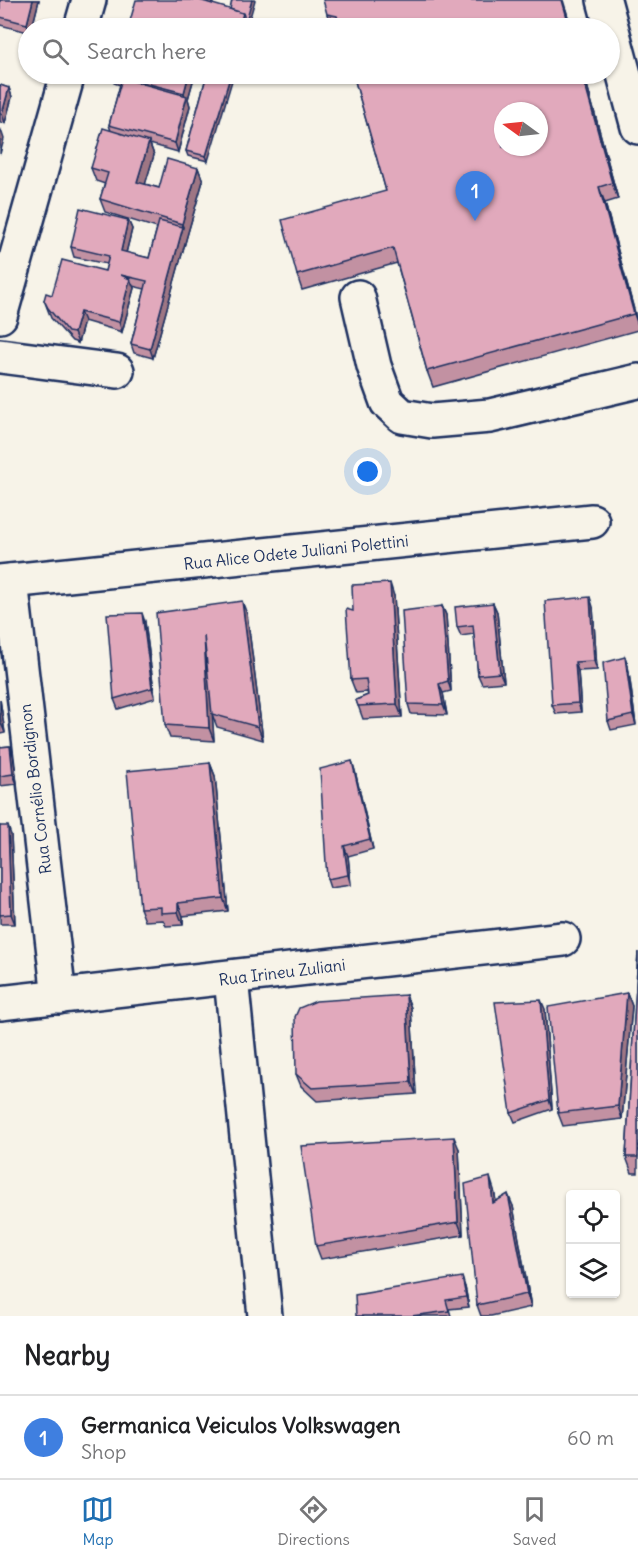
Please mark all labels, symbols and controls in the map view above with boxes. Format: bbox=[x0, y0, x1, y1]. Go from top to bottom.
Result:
search box bbox=[18, 18, 620, 84]
icon: search bbox=[39, 35, 72, 68]
text: Search here bbox=[87, 37, 206, 65]
north arrow bbox=[494, 102, 548, 156]
pin: 1 bbox=[456, 172, 494, 221]
your location bbox=[353, 457, 382, 486]
street label: Rua Alice Odete Juliani Polettini bbox=[183, 530, 409, 574]
street label: Rua Cornélio Bordignon bbox=[15, 703, 55, 875]
street label: Rua Irineu Zuliani bbox=[217, 954, 347, 990]
map controls bbox=[566, 1190, 620, 1298]
button: locate bbox=[566, 1190, 620, 1244]
button: layers bbox=[566, 1244, 620, 1298]
text: Nearby bbox=[24, 1339, 110, 1372]
text: Germanica Veiculos Volkswagen bbox=[81, 1411, 400, 1439]
text: 1 bbox=[40, 1425, 47, 1450]
text: 60 m bbox=[567, 1425, 614, 1450]
text: Shop bbox=[81, 1439, 126, 1464]
tab: Map bbox=[81, 1493, 114, 1549]
tab: Directions bbox=[277, 1493, 350, 1549]
tab: Saved bbox=[513, 1493, 557, 1549]

